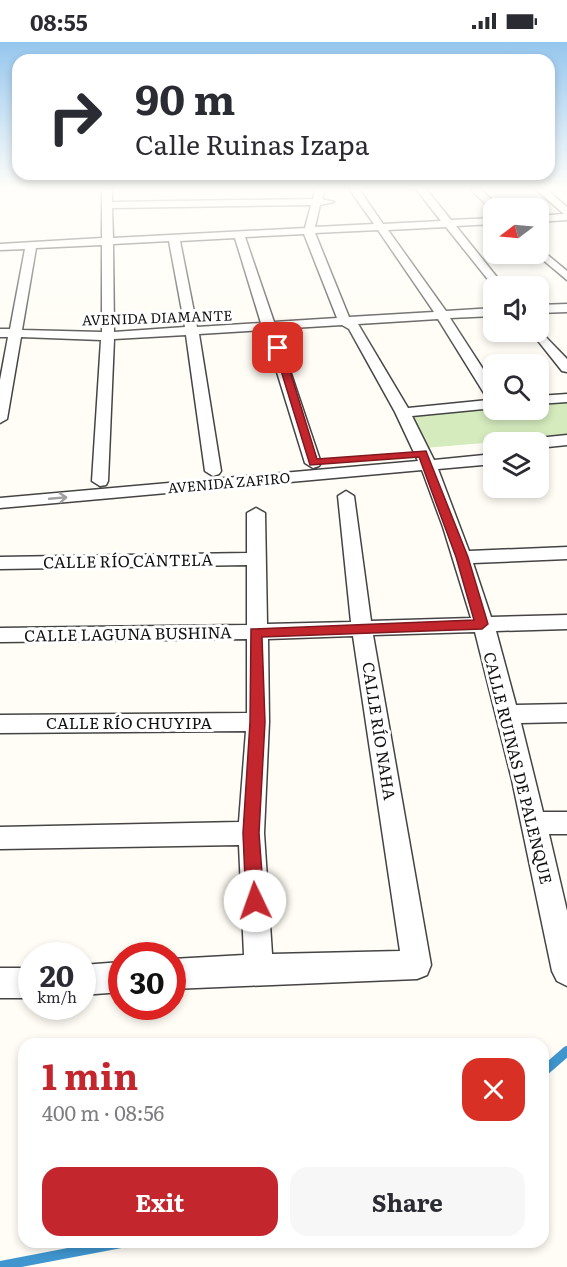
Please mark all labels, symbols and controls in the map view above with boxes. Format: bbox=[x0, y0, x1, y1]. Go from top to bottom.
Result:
text: 08:55 bbox=[30, 5, 88, 38]
text: 90 m bbox=[135, 66, 235, 128]
icon: right bbox=[36, 78, 114, 156]
text: Calle Ruinas Izapa bbox=[135, 123, 369, 163]
north arrow bbox=[483, 198, 549, 264]
map controls bbox=[483, 198, 549, 498]
button: sound bbox=[483, 276, 549, 342]
street label: AVENIDA DIAMANTE bbox=[81, 304, 233, 330]
pin bbox=[252, 322, 303, 373]
icon: arrive bbox=[261, 331, 294, 364]
button: search bbox=[483, 354, 549, 420]
button: layers bbox=[483, 432, 549, 498]
street label: AVENIDA ZAFIRO bbox=[167, 467, 291, 497]
one-way arrow bbox=[48, 493, 68, 504]
street label: CALLE RÍO CANTELA bbox=[43, 547, 213, 573]
street label: CALLE LAGUNA BUSHINA bbox=[24, 619, 232, 647]
street label: CALLE RUINAS DE PALENQUE bbox=[478, 649, 559, 886]
street label: CALLE RÍO NAHA bbox=[357, 660, 403, 802]
street label: CALLE RÍO CHUYIPA bbox=[46, 710, 212, 734]
position arrow bbox=[223, 869, 287, 933]
speed limit sign: 30 bbox=[108, 942, 186, 1020]
text: 20 bbox=[40, 952, 74, 996]
text: km/h bbox=[37, 985, 77, 1008]
text: 1 min bbox=[42, 1048, 138, 1101]
button: close bbox=[462, 1058, 525, 1121]
text: 400 m · 08:56 bbox=[42, 1097, 164, 1127]
button: Exit bbox=[42, 1167, 278, 1236]
button: Share bbox=[290, 1167, 525, 1236]

